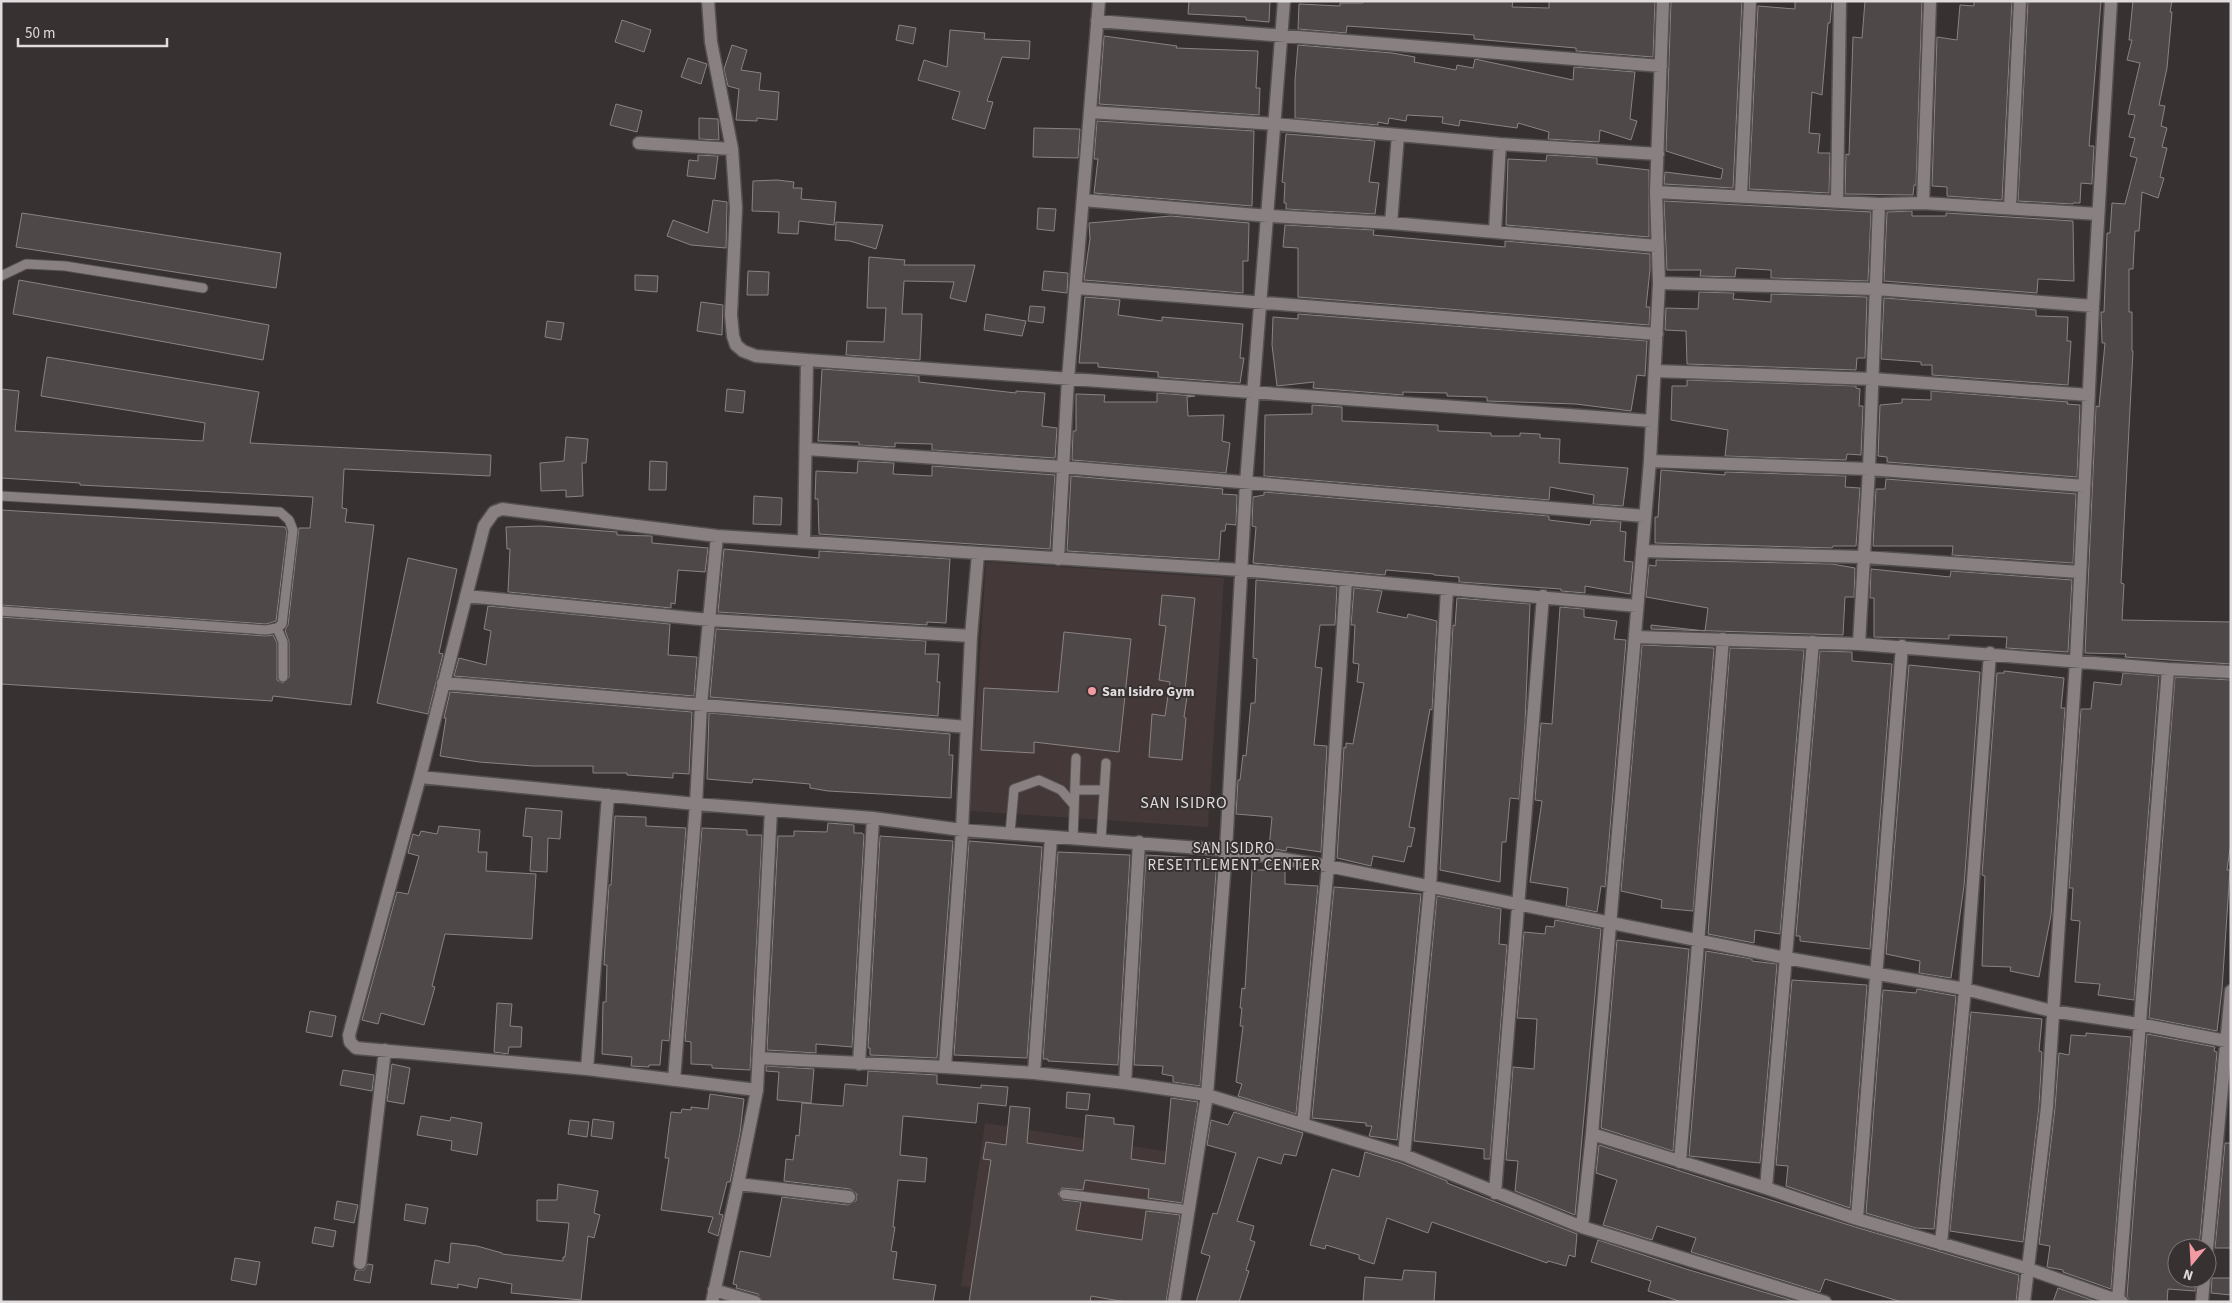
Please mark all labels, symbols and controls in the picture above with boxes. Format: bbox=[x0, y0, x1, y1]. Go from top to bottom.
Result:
scale bar bbox=[18, 15, 166, 47]
text: 50 m bbox=[25, 23, 55, 44]
place label: San Isidro Gym bbox=[1102, 682, 1195, 702]
marker: San Isidro Gym bbox=[1086, 685, 1098, 697]
district label: SAN ISIDRO bbox=[1140, 792, 1228, 814]
district label: SAN ISIDRO RESETTLEMENT CENTER bbox=[1148, 838, 1320, 876]
north arrow bbox=[2167, 1238, 2217, 1288]
text: N bbox=[2181, 1263, 2196, 1285]

